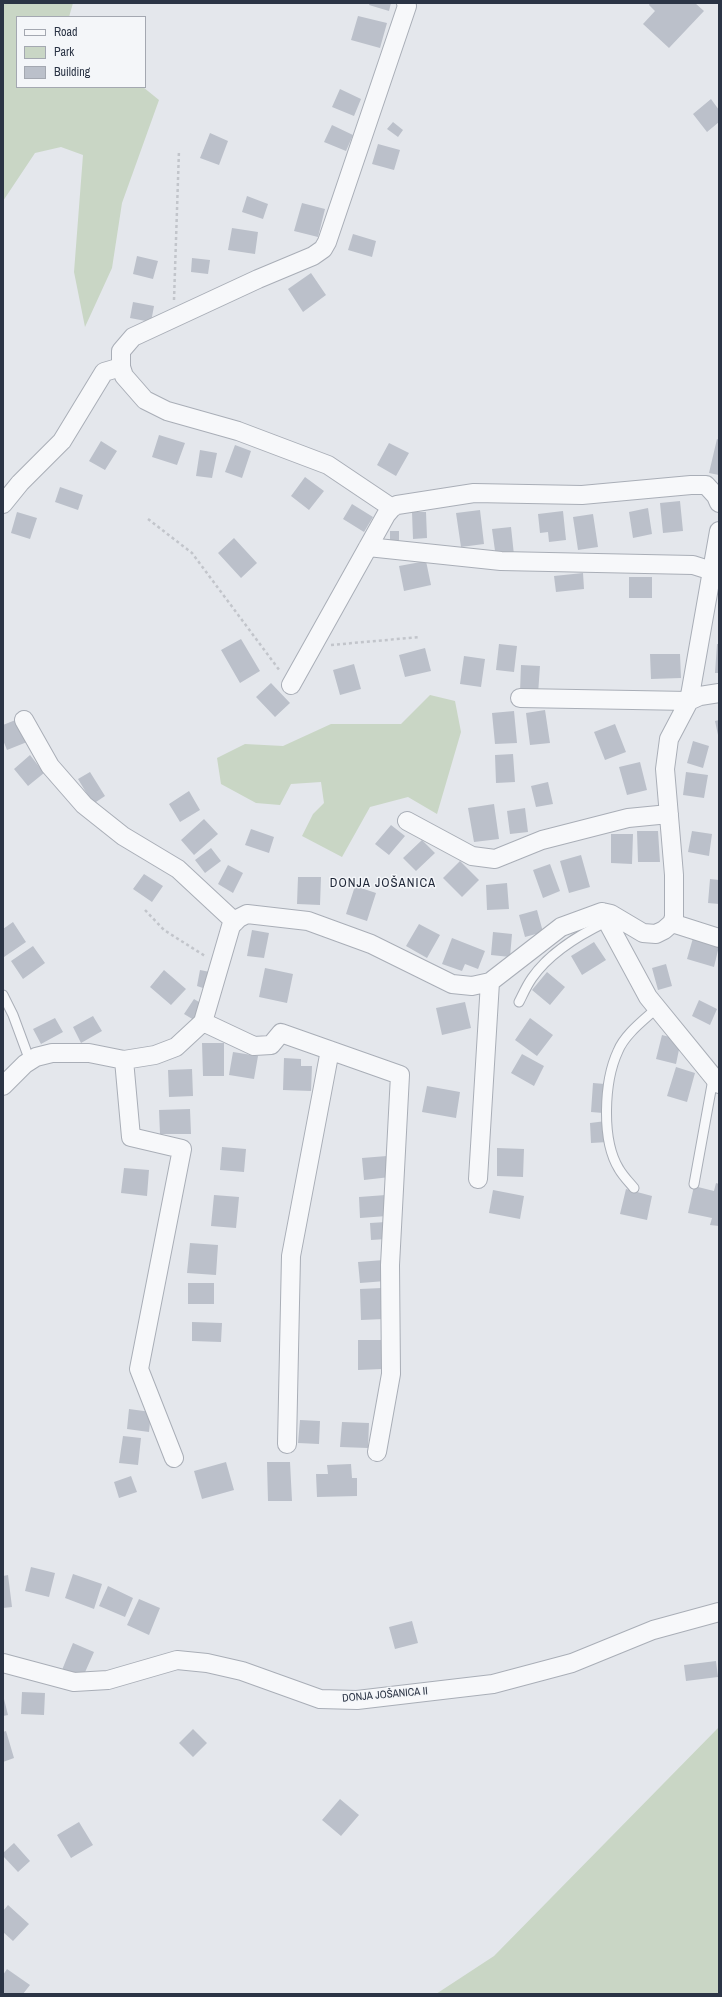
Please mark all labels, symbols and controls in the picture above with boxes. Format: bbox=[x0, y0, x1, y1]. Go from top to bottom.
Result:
legend bbox=[16, 16, 146, 88]
text: Road bbox=[54, 24, 78, 40]
text: Park bbox=[54, 44, 74, 60]
text: Building bbox=[54, 64, 90, 80]
district label: DONJA JOŠANICA bbox=[330, 876, 436, 892]
street label: DONJA JOŠANICA II bbox=[342, 1685, 428, 1705]

